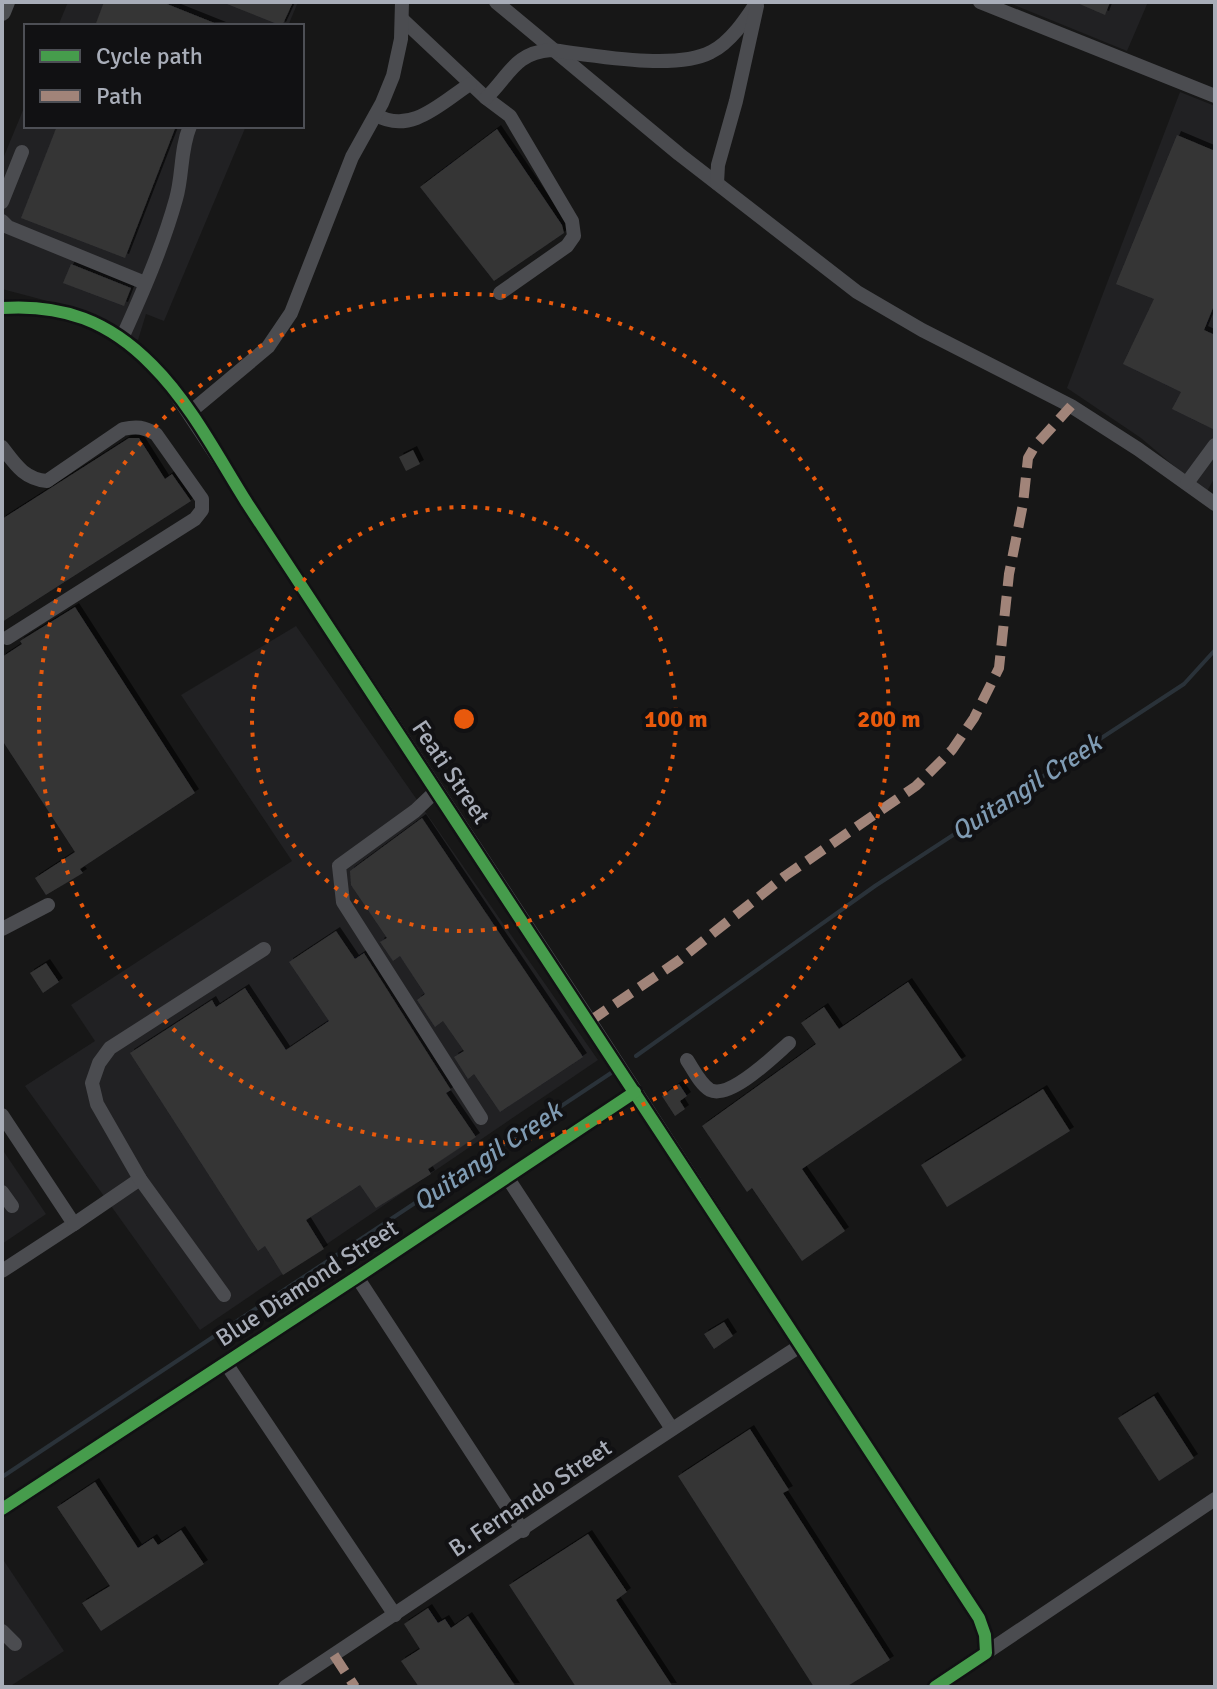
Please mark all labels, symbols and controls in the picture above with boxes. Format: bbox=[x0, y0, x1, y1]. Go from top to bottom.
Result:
legend bbox=[24, 24, 304, 128]
text: Cycle path bbox=[96, 41, 203, 71]
text: Path bbox=[96, 81, 142, 111]
text: 100 m bbox=[644, 704, 708, 734]
text: 200 m bbox=[857, 704, 921, 734]
centre of rings bbox=[450, 705, 478, 733]
street label: Feati Street bbox=[405, 714, 497, 830]
water label: Quitangil Creek bbox=[946, 726, 1109, 848]
water label: Quitangil Creek bbox=[407, 1094, 570, 1218]
street label: Blue Diamond Street bbox=[210, 1213, 404, 1353]
street label: B. Fernando Street bbox=[443, 1432, 617, 1564]

